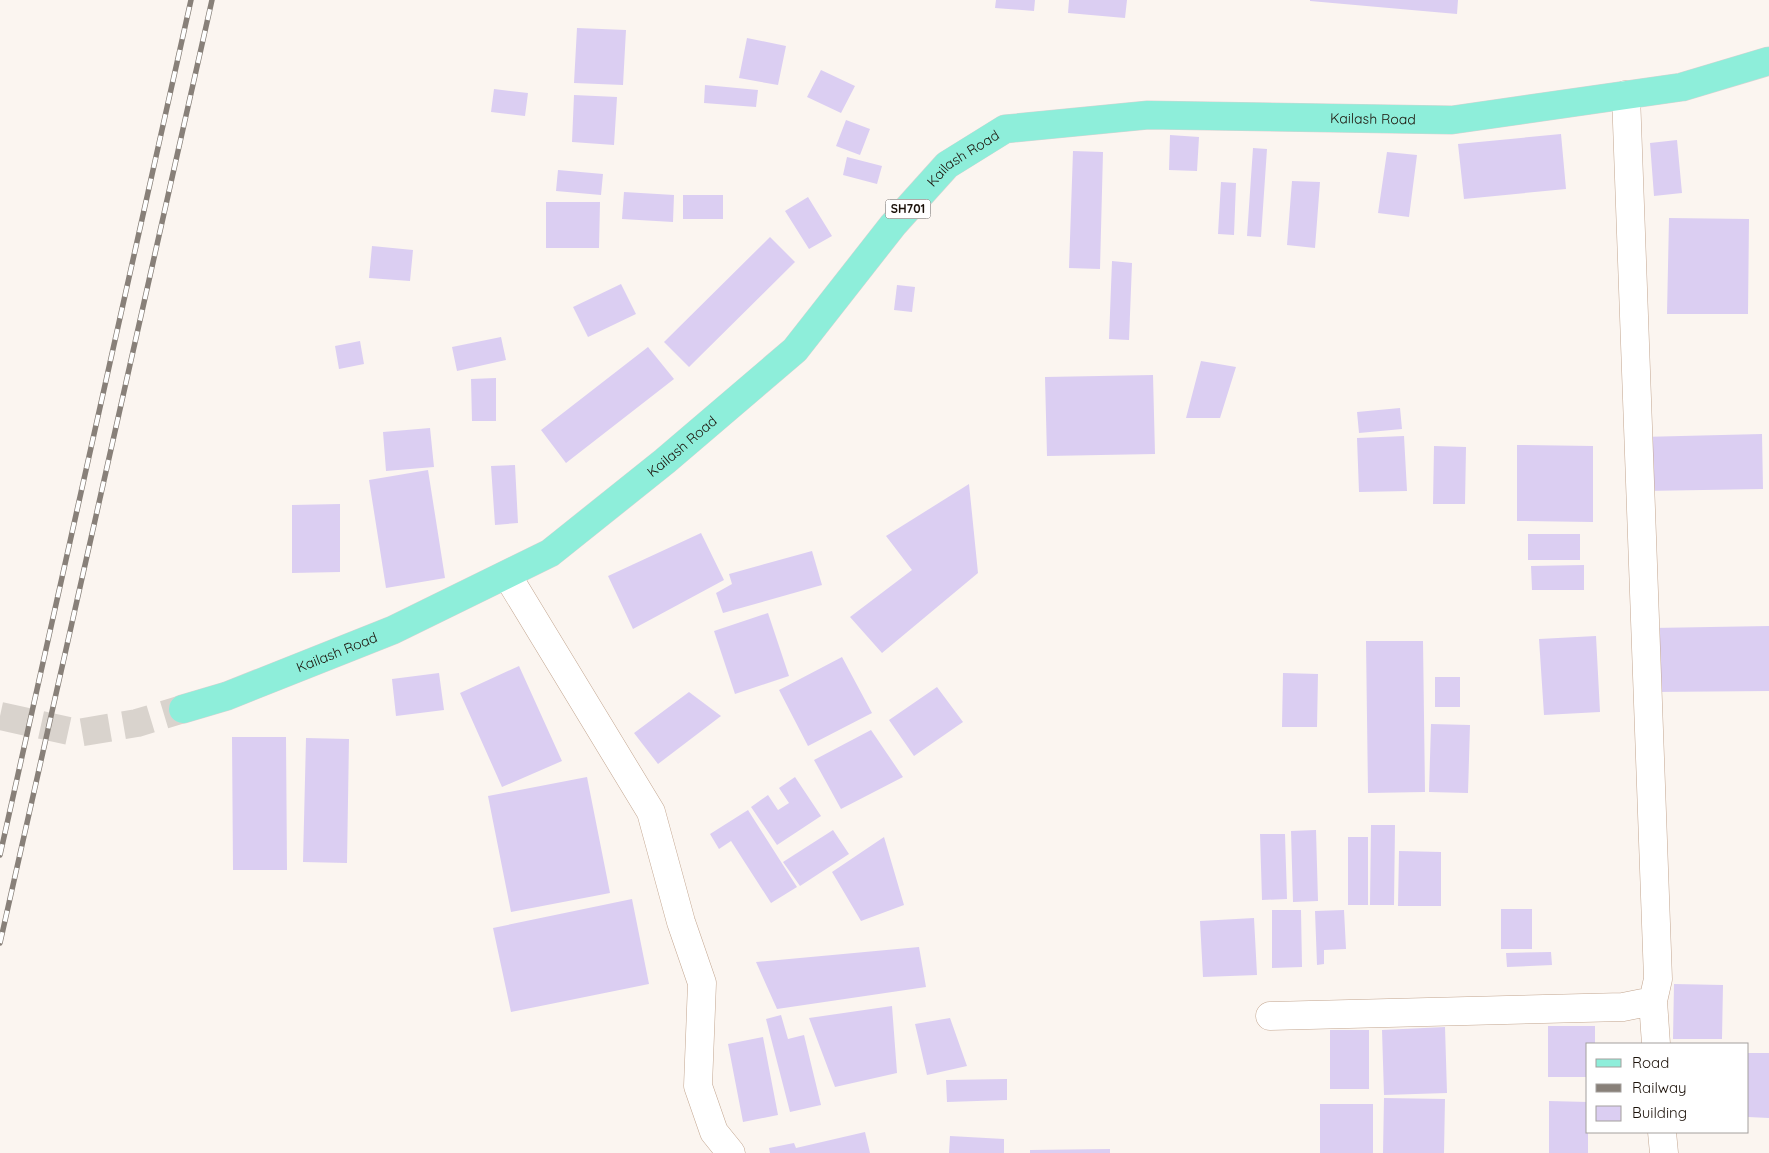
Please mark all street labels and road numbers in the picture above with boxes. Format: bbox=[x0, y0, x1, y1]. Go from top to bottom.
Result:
street label: Kailash Road bbox=[1330, 109, 1416, 128]
street label: Kailash Road bbox=[923, 126, 1002, 190]
road number: SH701 bbox=[886, 200, 930, 218]
street label: Kailash Road bbox=[643, 412, 720, 481]
street label: Kailash Road bbox=[294, 628, 380, 677]

